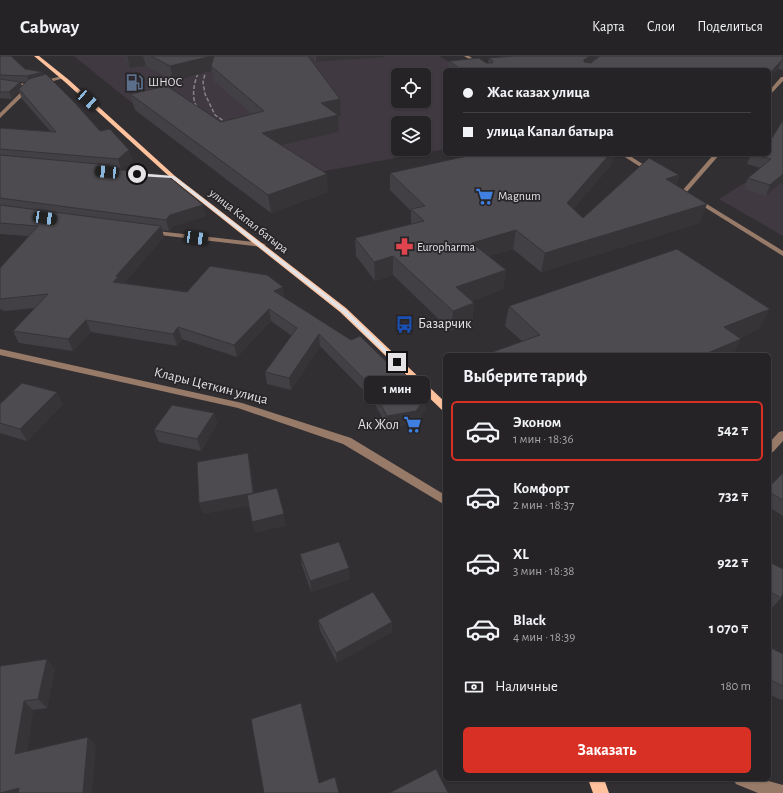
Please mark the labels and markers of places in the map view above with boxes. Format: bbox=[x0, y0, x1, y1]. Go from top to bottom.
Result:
fuel station icon: ШНОС bbox=[125, 72, 145, 92]
place label: ШНОС bbox=[148, 76, 183, 88]
supermarket icon: Magnum bbox=[475, 186, 495, 206]
place label: Magnum bbox=[498, 190, 541, 202]
pharmacy icon: Europharma bbox=[394, 237, 414, 257]
place label: Europharma bbox=[417, 241, 476, 253]
bus stop icon: Базарчик bbox=[395, 314, 415, 334]
place label: Базарчик bbox=[418, 317, 472, 331]
supermarket icon: Ак Жол bbox=[402, 415, 422, 435]
place label: Ак Жол bbox=[358, 418, 399, 432]

